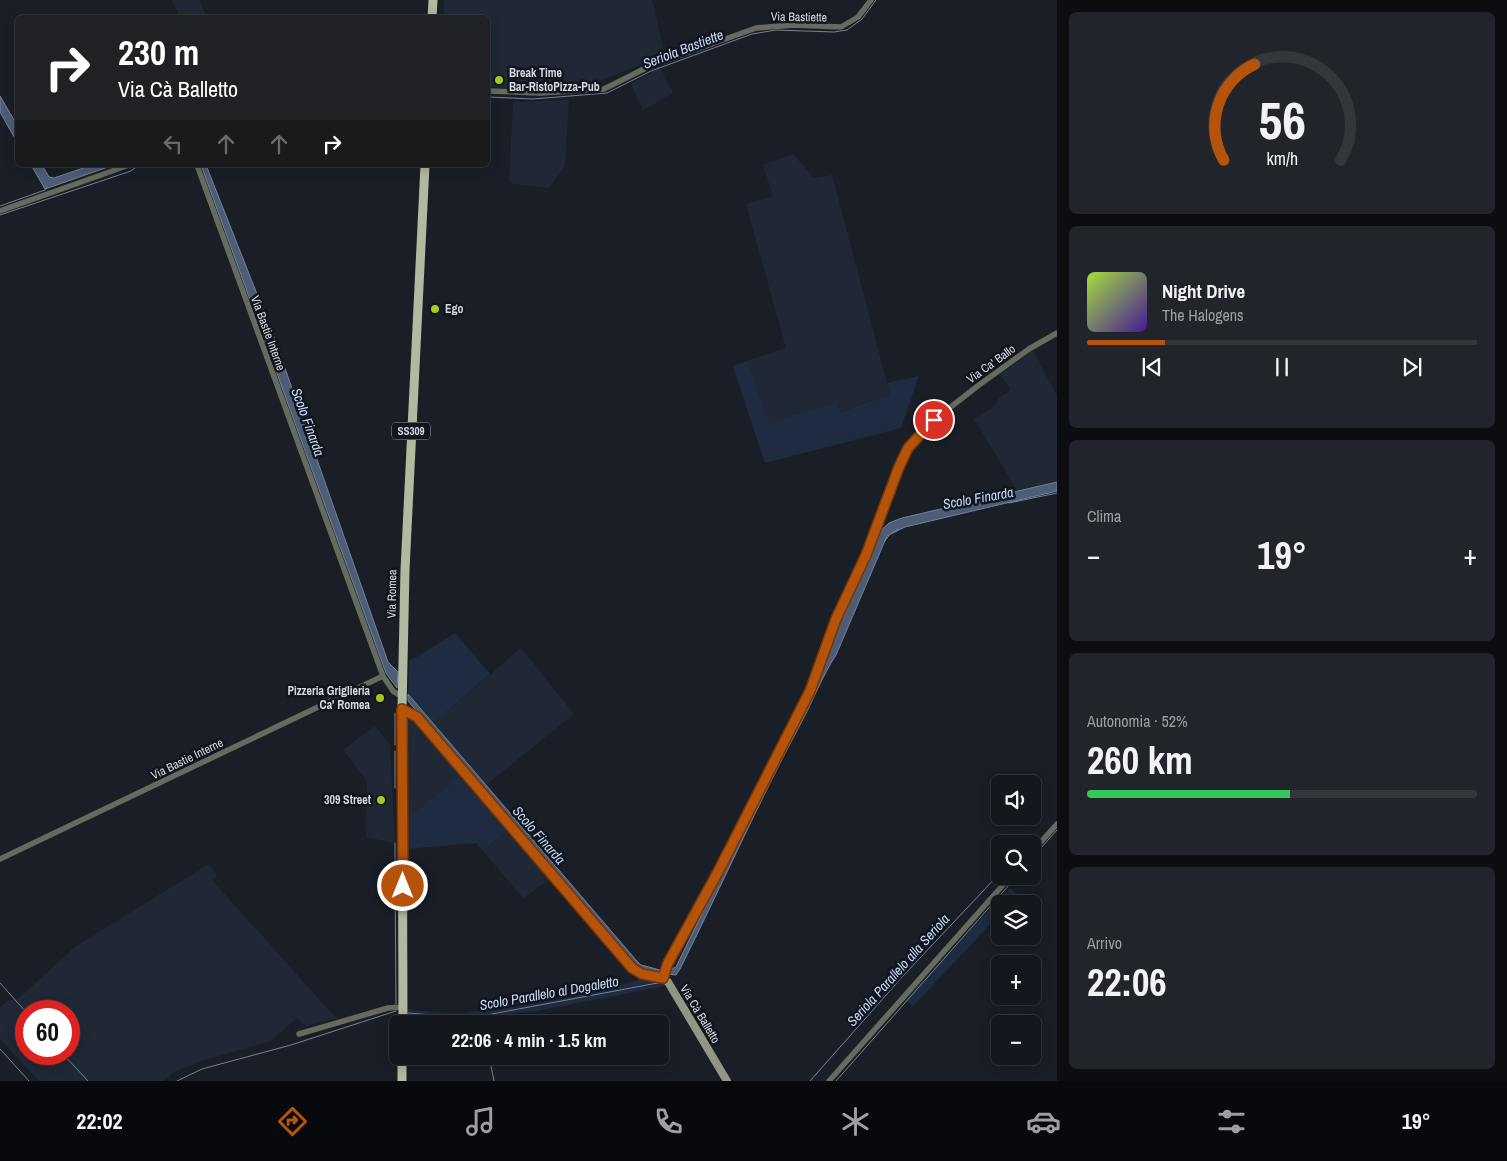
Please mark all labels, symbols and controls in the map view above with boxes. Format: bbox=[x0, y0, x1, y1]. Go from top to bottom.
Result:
street label: Via Bastiette bbox=[771, 9, 827, 25]
water label: Seriola Bastiette bbox=[640, 25, 726, 73]
text: 230 m bbox=[118, 29, 199, 76]
icon: right bbox=[35, 35, 100, 100]
place label: Break Time Bar-RistoPizza-Pub bbox=[509, 65, 600, 95]
text: Via Cà Balletto bbox=[118, 74, 238, 104]
marker: Break Time Bar-RistoPizza-Pub bbox=[493, 74, 505, 86]
text: 56 bbox=[1258, 85, 1306, 155]
icon: left bbox=[159, 130, 187, 158]
icon: ahead bbox=[212, 130, 240, 158]
icon: ahead bbox=[265, 130, 293, 158]
icon: right bbox=[318, 130, 346, 158]
text: km/h bbox=[1266, 147, 1298, 171]
text: Night Drive bbox=[1162, 278, 1245, 304]
street label: Via Bastie Interne bbox=[247, 293, 289, 373]
place label: Ego bbox=[445, 301, 464, 317]
marker: Ego bbox=[429, 303, 441, 315]
text: The Halogens bbox=[1162, 304, 1244, 326]
street label: Via Ca' Ballo bbox=[963, 341, 1019, 387]
icon: previous bbox=[1138, 353, 1166, 381]
icon: pause bbox=[1268, 353, 1296, 381]
icon: next bbox=[1398, 353, 1426, 381]
water label: Scolo Finarda bbox=[287, 385, 329, 459]
pin bbox=[913, 399, 955, 441]
icon: arrive bbox=[920, 406, 948, 434]
road number: SS309 bbox=[392, 422, 430, 440]
water label: Scolo Finarda bbox=[941, 483, 1015, 513]
text: Clima bbox=[1087, 505, 1121, 527]
text: 19° bbox=[1257, 530, 1307, 581]
text: − bbox=[1087, 536, 1100, 574]
text: + bbox=[1464, 536, 1477, 574]
street label: Via Romea bbox=[384, 569, 400, 619]
place label: Pizzeria Griglieria Ca' Romea bbox=[287, 683, 371, 713]
marker: Pizzeria Griglieria Ca' Romea bbox=[374, 692, 386, 704]
text: Autonomia · 52% bbox=[1087, 710, 1188, 732]
street label: Via Bastie Interne bbox=[148, 735, 226, 783]
text: 260 km bbox=[1087, 735, 1193, 786]
map controls bbox=[991, 775, 1041, 1065]
button: sound bbox=[991, 775, 1041, 825]
place label: 309 Street bbox=[324, 792, 372, 808]
marker: 309 Street bbox=[375, 794, 387, 806]
water label: Scolo Finarda bbox=[509, 802, 569, 868]
button: search bbox=[991, 835, 1041, 885]
position arrow bbox=[376, 859, 428, 911]
button: layers bbox=[991, 895, 1041, 945]
water label: Seriola Parallelo alla Seriola bbox=[843, 910, 953, 1030]
text: Arrivo bbox=[1087, 932, 1122, 954]
button: + bbox=[991, 955, 1041, 1005]
text: 22:06 bbox=[1087, 957, 1167, 1008]
water label: Scolo Parallelo al Dogaletto bbox=[478, 972, 620, 1014]
street label: Via Cà Balletto bbox=[676, 982, 724, 1046]
speed limit sign: 60 bbox=[15, 1000, 80, 1065]
button: − bbox=[991, 1015, 1041, 1065]
text: 22:06 · 4 min · 1.5 km bbox=[451, 1027, 607, 1053]
icon: directions bbox=[275, 1104, 310, 1139]
icon: music bbox=[463, 1104, 498, 1139]
icon: phone bbox=[651, 1104, 686, 1139]
icon: climate bbox=[838, 1104, 873, 1139]
icon: car bbox=[1026, 1104, 1061, 1139]
icon: filters bbox=[1214, 1104, 1249, 1139]
text: 22:02 bbox=[76, 1106, 123, 1136]
text: 19° bbox=[1402, 1106, 1431, 1136]

